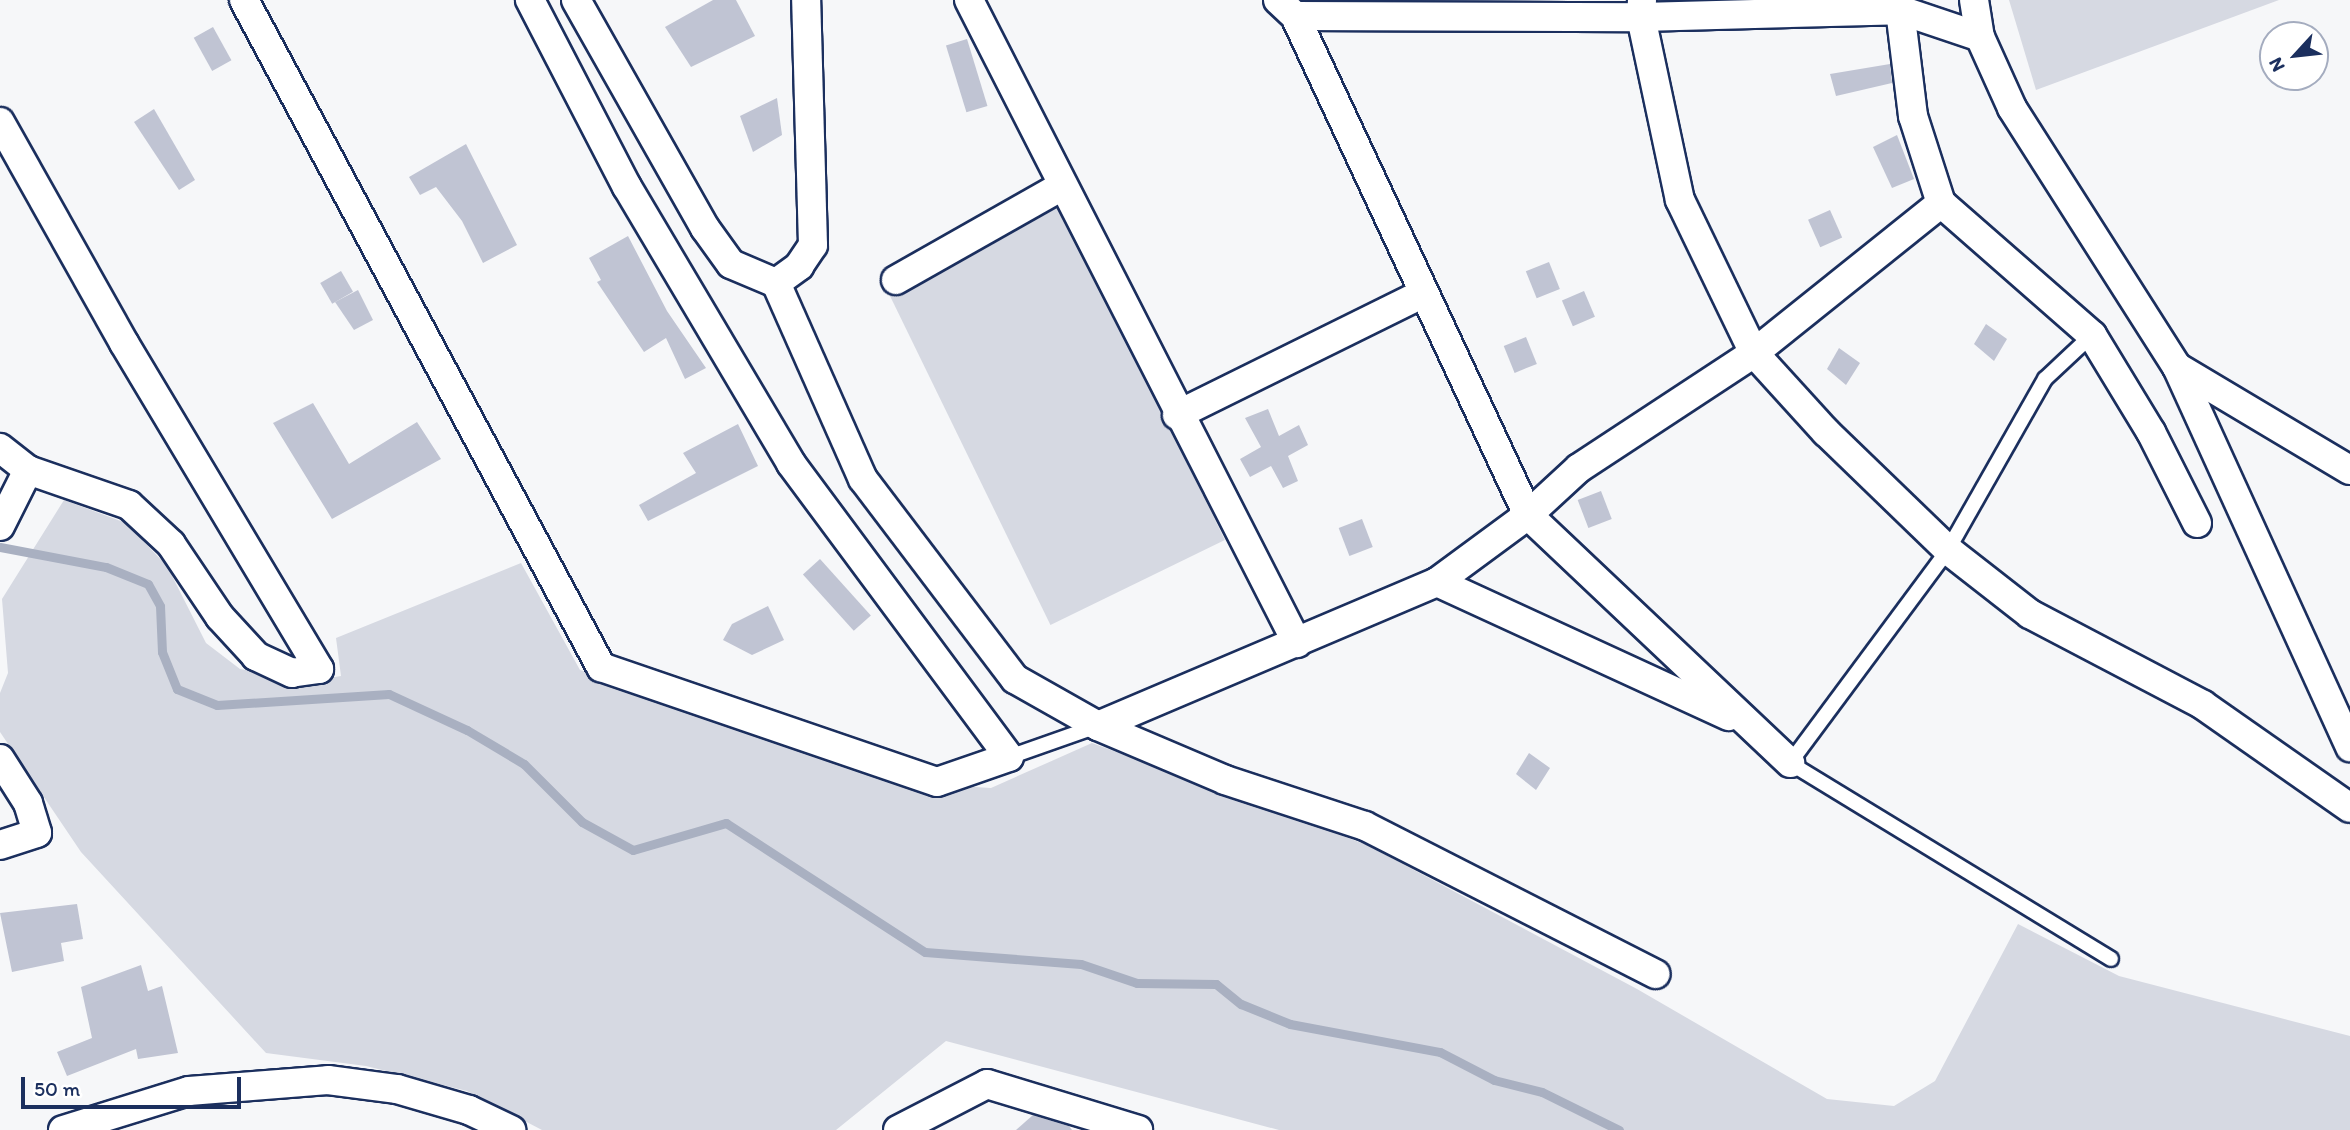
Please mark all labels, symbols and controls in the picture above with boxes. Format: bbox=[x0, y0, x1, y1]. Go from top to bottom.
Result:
north arrow bbox=[2259, 21, 2329, 91]
text: N bbox=[2263, 54, 2290, 76]
scale bar bbox=[24, 1064, 245, 1108]
text: 50 m bbox=[34, 1076, 80, 1101]

